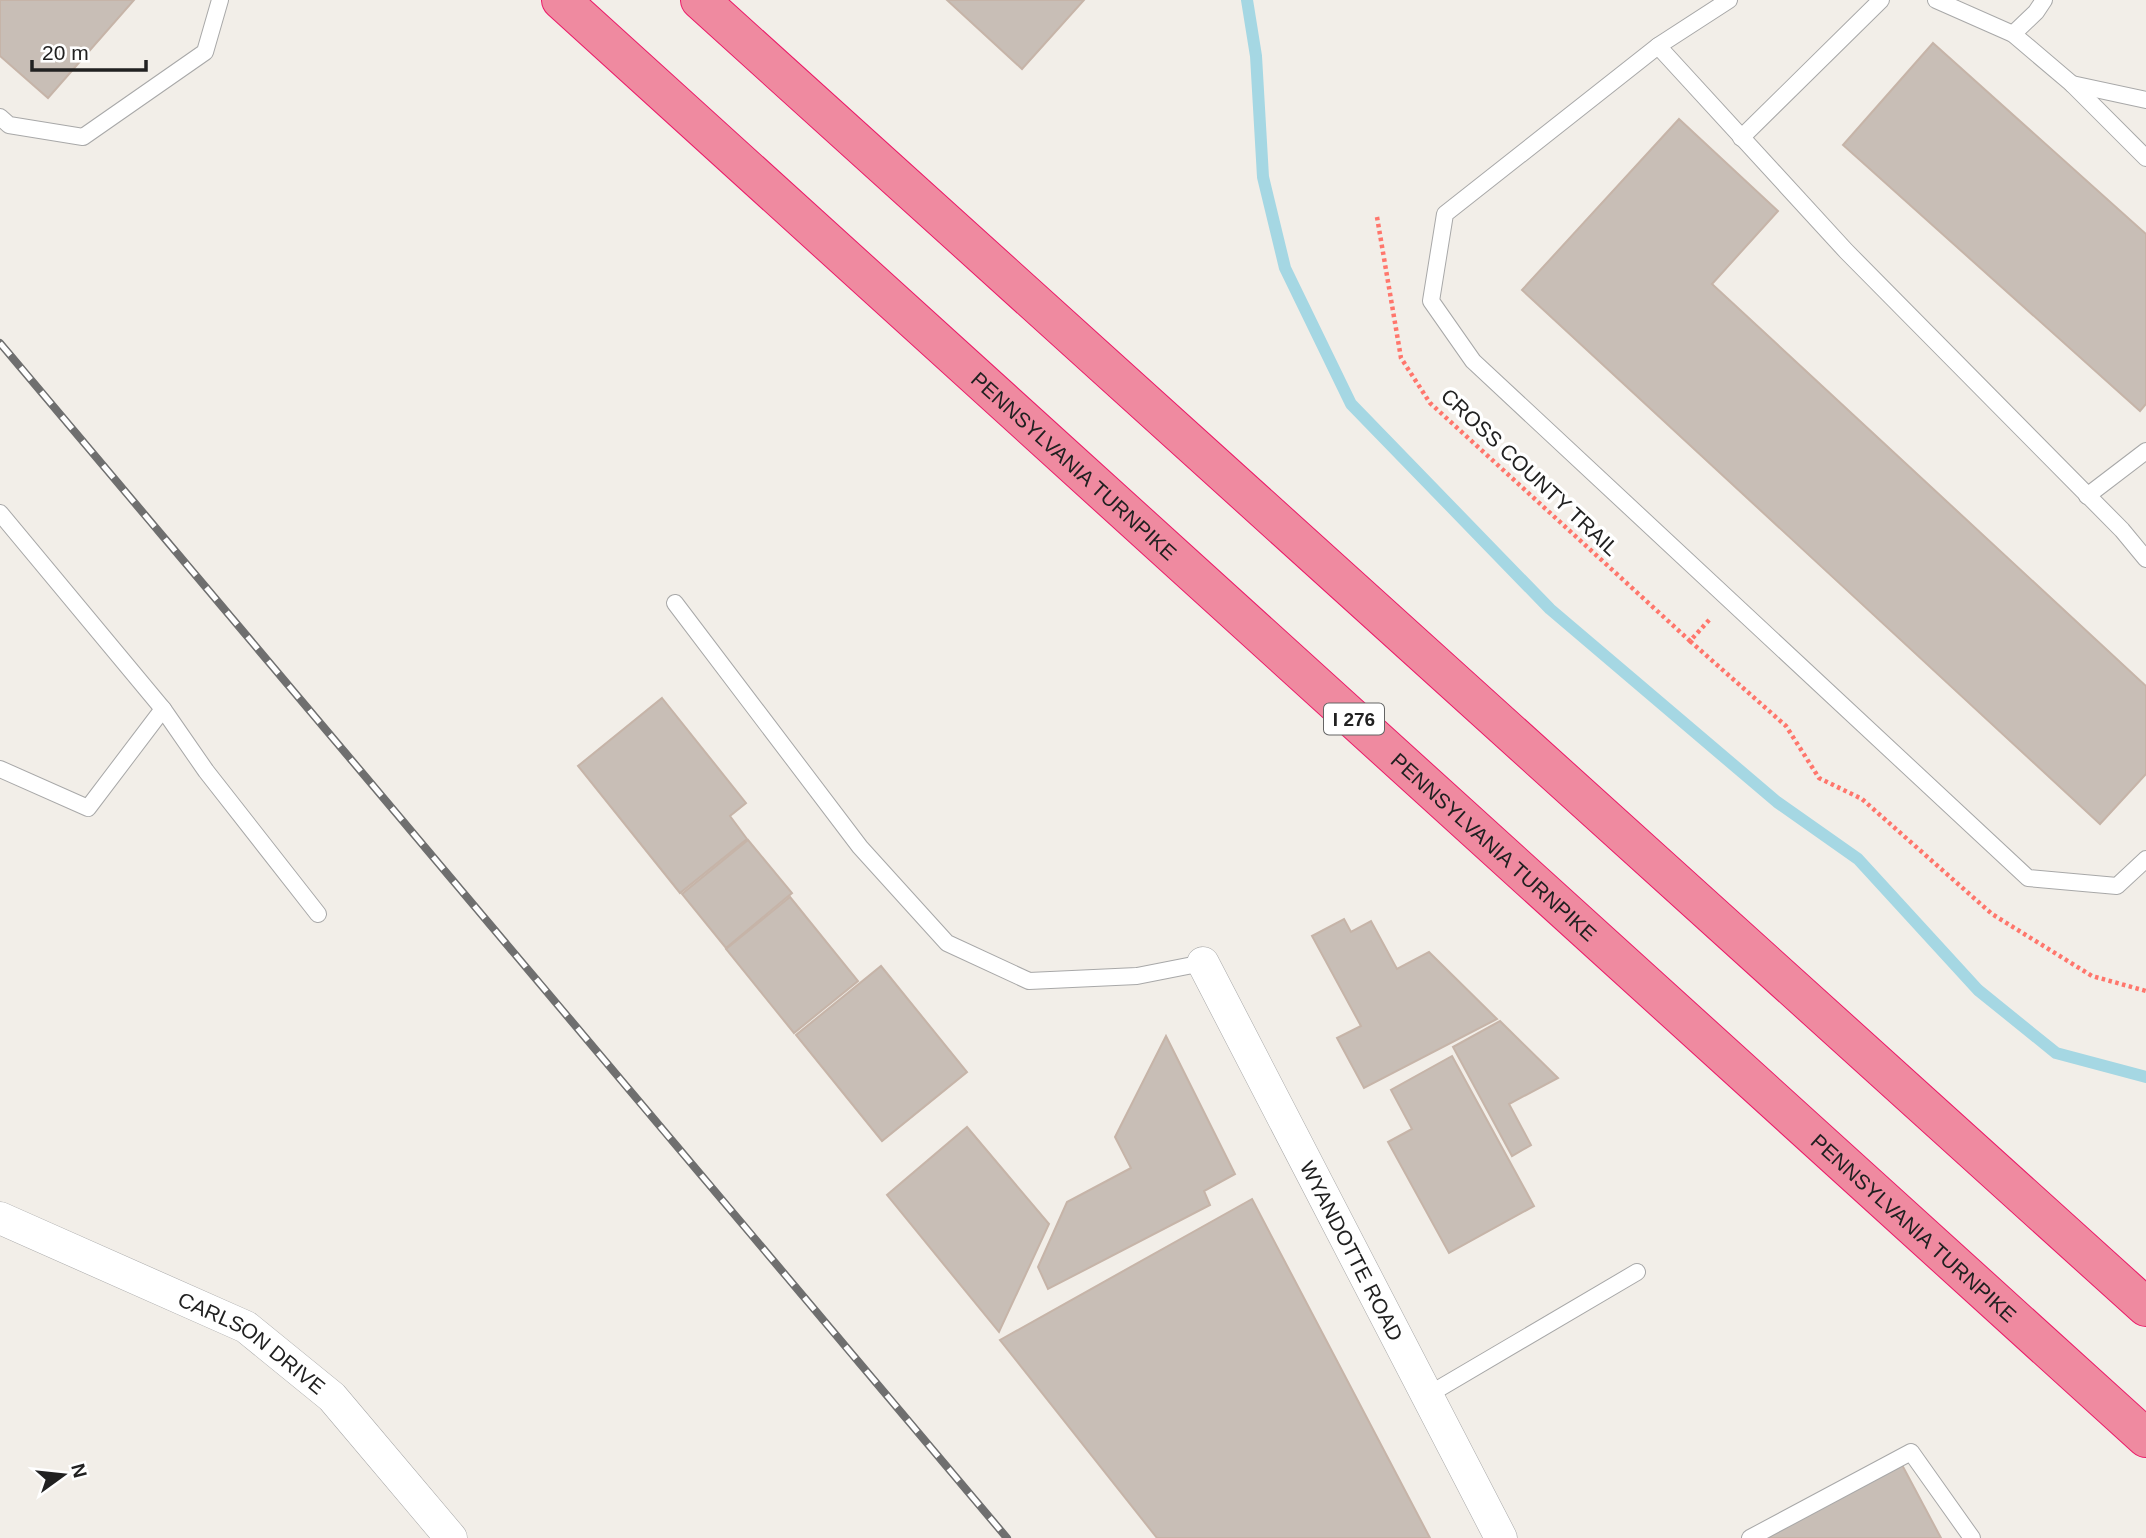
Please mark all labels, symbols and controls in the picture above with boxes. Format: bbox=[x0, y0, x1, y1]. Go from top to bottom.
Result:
scale bar bbox=[32, 28, 145, 72]
text: 20 m bbox=[42, 41, 89, 64]
street label: PENNSYLVANIA TURNPIKE bbox=[967, 367, 1181, 564]
street label: CROSS COUNTY TRAIL bbox=[1437, 384, 1623, 560]
road number: I 276 bbox=[1324, 704, 1384, 734]
street label: PENNSYLVANIA TURNPIKE bbox=[1387, 748, 1601, 945]
street label: PENNSYLVANIA TURNPIKE bbox=[1807, 1129, 2021, 1326]
street label: WYANDOTTE ROAD bbox=[1296, 1157, 1408, 1344]
street label: CARLSON DRIVE bbox=[175, 1287, 330, 1398]
north arrow bbox=[28, 1440, 98, 1510]
text: N bbox=[67, 1461, 91, 1480]

